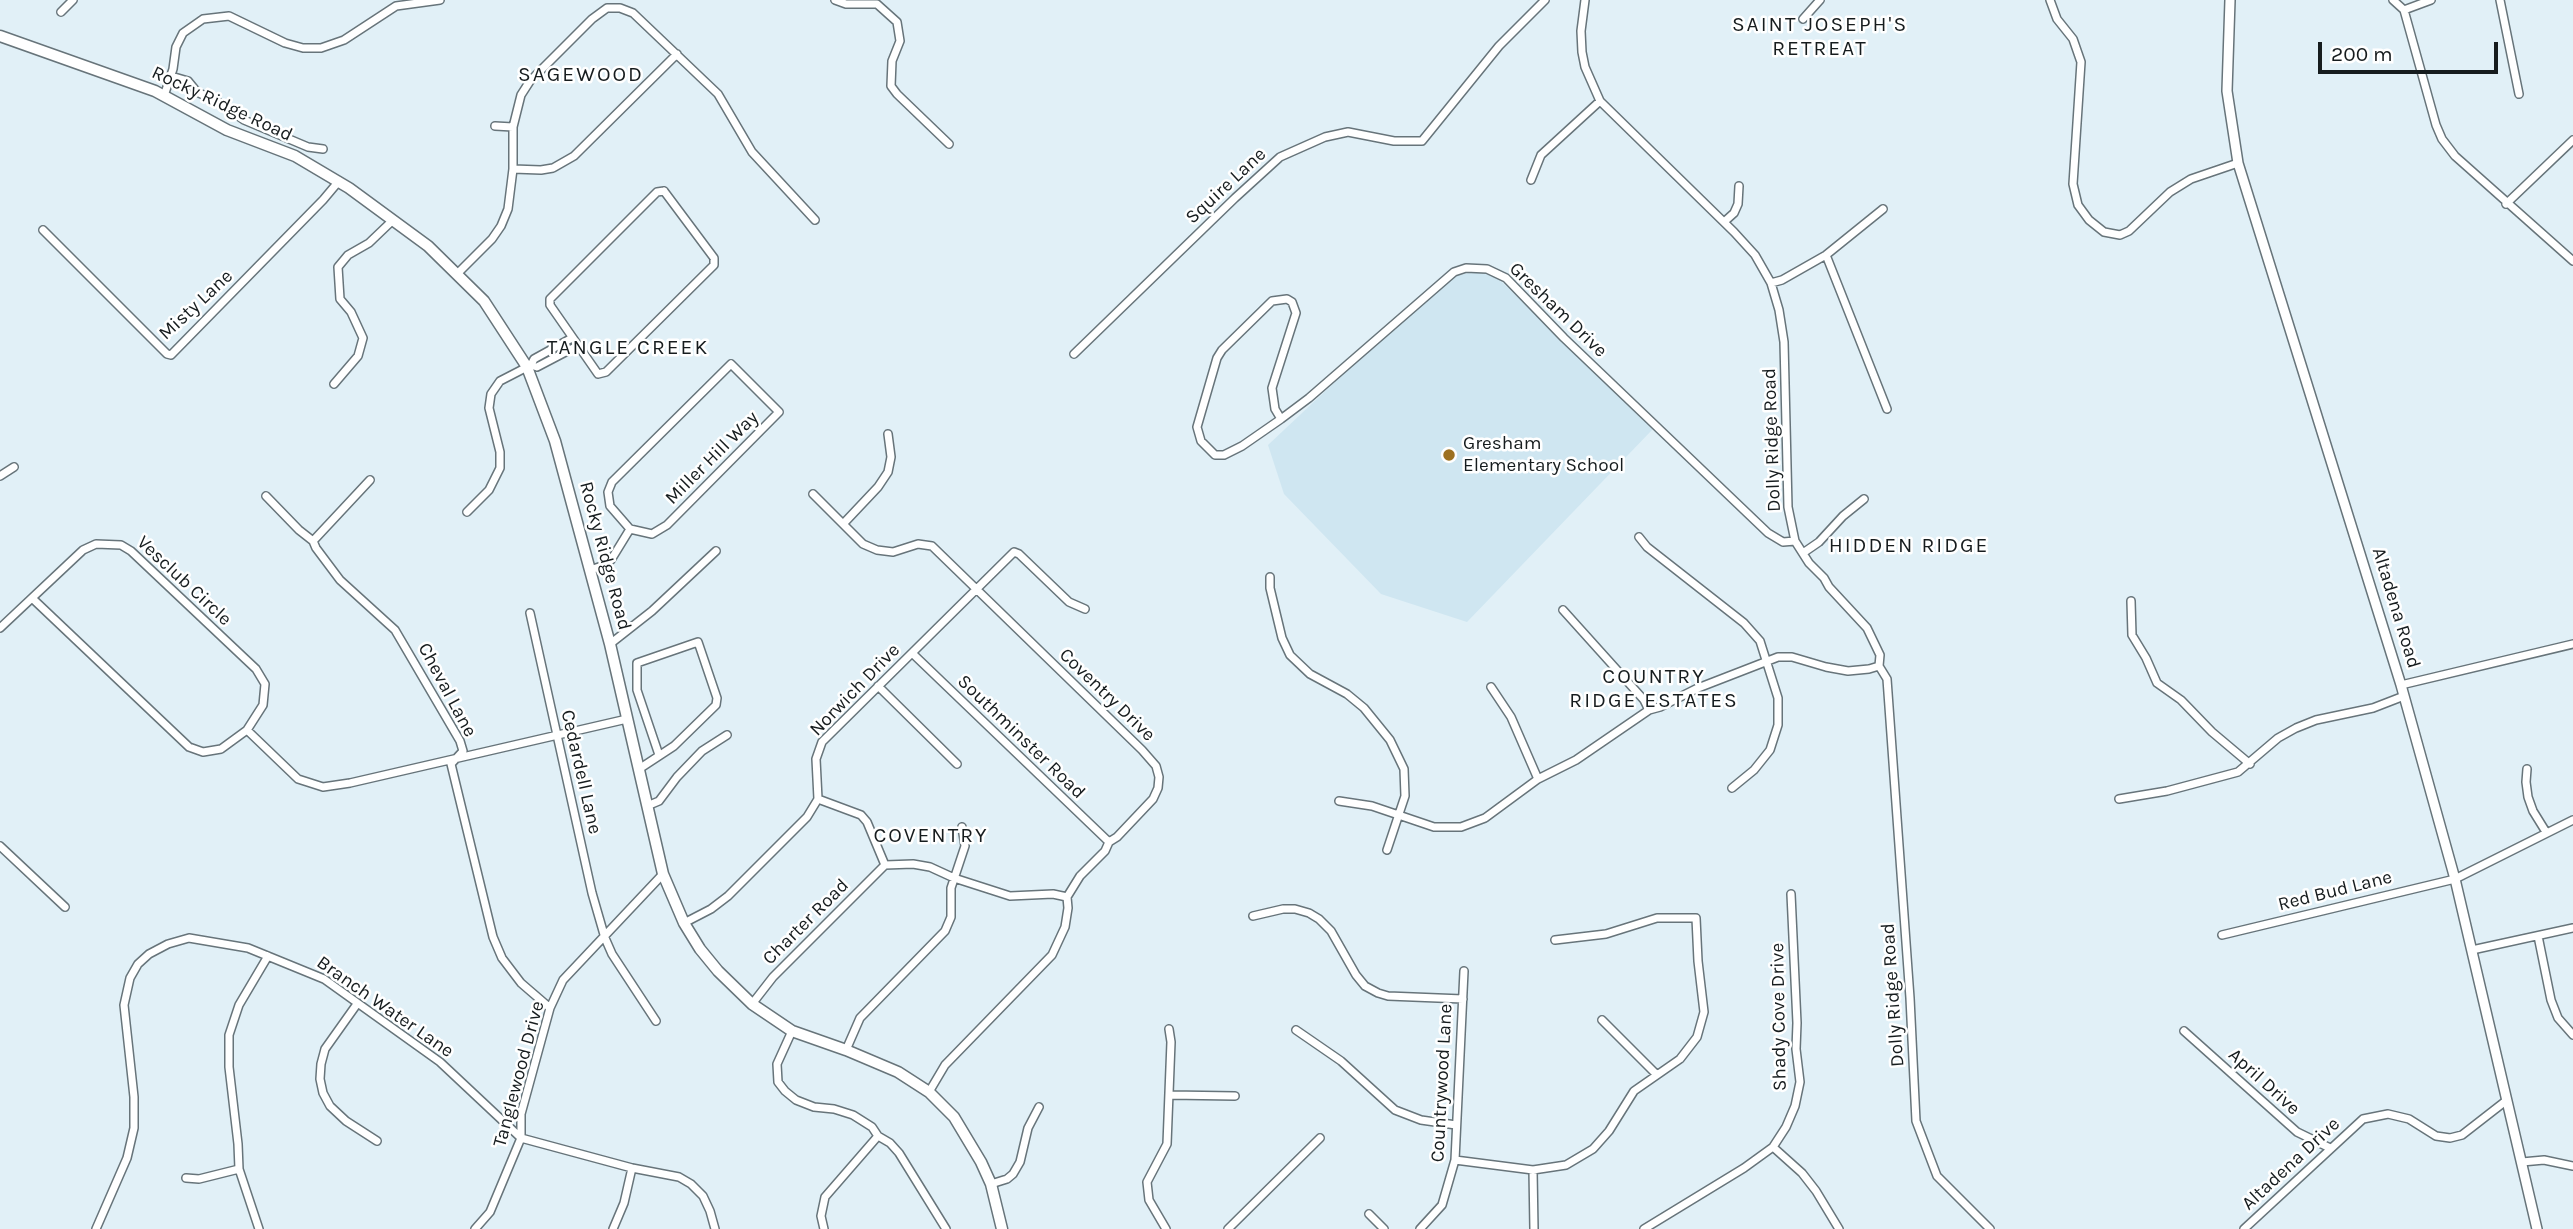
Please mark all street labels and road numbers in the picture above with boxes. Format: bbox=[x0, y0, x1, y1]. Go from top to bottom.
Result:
street label: Rocky Ridge Road bbox=[148, 61, 296, 147]
street label: Squire Lane bbox=[1181, 143, 1271, 229]
street label: Gresham Drive bbox=[1504, 258, 1612, 362]
street label: Misty Lane bbox=[154, 265, 238, 345]
street label: Dolly Ridge Road bbox=[1758, 368, 1786, 512]
street label: Miller Hill Way bbox=[661, 407, 763, 509]
street label: Rocky Ridge Road bbox=[574, 479, 636, 633]
street label: Vesclub Circle bbox=[132, 531, 236, 631]
street label: Altadena Road bbox=[2367, 545, 2425, 671]
street label: Cheval Lane bbox=[413, 639, 481, 741]
street label: Norwich Drive bbox=[805, 639, 905, 741]
street label: Coventry Drive bbox=[1054, 644, 1160, 746]
street label: Southminster Road bbox=[952, 670, 1090, 804]
street label: Cedardell Lane bbox=[556, 708, 606, 836]
street label: Red Bud Lane bbox=[2276, 866, 2394, 916]
street label: Charter Road bbox=[758, 874, 854, 970]
street label: Dolly Ridge Road bbox=[1877, 922, 1909, 1068]
street label: Shady Cove Drive bbox=[1766, 943, 1792, 1091]
street label: Branch Water Lane bbox=[312, 951, 458, 1063]
street label: Tanglewood Drive bbox=[489, 998, 549, 1150]
street label: Countrywood Lane bbox=[1426, 1003, 1458, 1163]
street label: April Drive bbox=[2223, 1044, 2305, 1120]
street label: Altadena Drive bbox=[2237, 1113, 2345, 1215]

